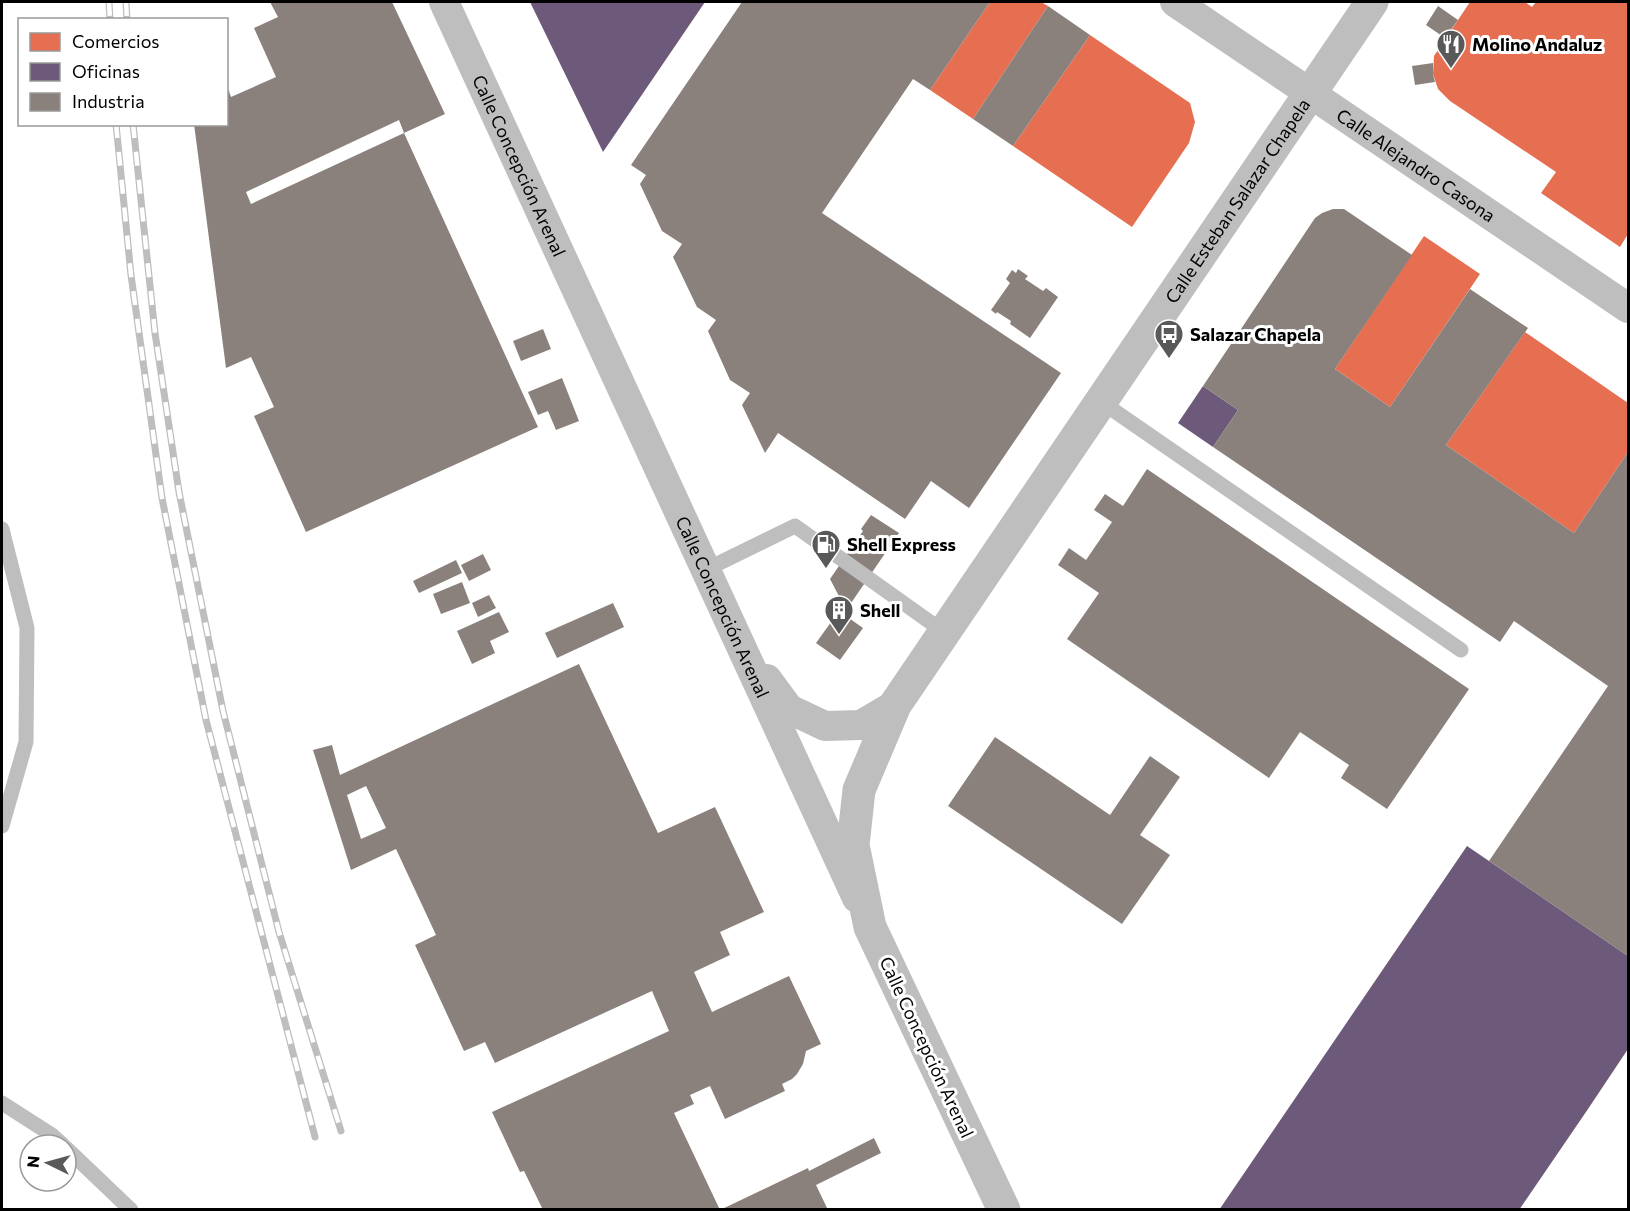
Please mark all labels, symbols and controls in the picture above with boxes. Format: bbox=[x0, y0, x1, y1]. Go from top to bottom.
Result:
legend bbox=[18, 18, 228, 126]
restaurant icon: Molino Andaluz bbox=[1435, 28, 1467, 70]
text: Comercios bbox=[72, 30, 159, 52]
place label: Molino Andaluz bbox=[1472, 33, 1602, 55]
text: Oficinas bbox=[72, 60, 140, 82]
street label: Calle Concepción Arenal bbox=[468, 71, 571, 260]
text: Industria bbox=[72, 90, 145, 112]
street label: Calle Esteban Salazar Chapela bbox=[1160, 94, 1314, 307]
street label: Calle Alejandro Casona bbox=[1333, 104, 1500, 226]
bus stop icon: Salazar Chapela bbox=[1153, 318, 1185, 360]
place label: Salazar Chapela bbox=[1190, 323, 1321, 345]
street label: Calle Concepción Arenal bbox=[671, 513, 774, 701]
fuel station icon: Shell Express bbox=[810, 528, 842, 570]
place label: Shell Express bbox=[847, 533, 956, 555]
building icon: Shell bbox=[823, 594, 855, 636]
place label: Shell bbox=[860, 599, 901, 621]
street label: Calle Concepción Arenal bbox=[875, 953, 979, 1141]
north arrow bbox=[18, 1133, 78, 1193]
text: N bbox=[23, 1155, 43, 1168]

